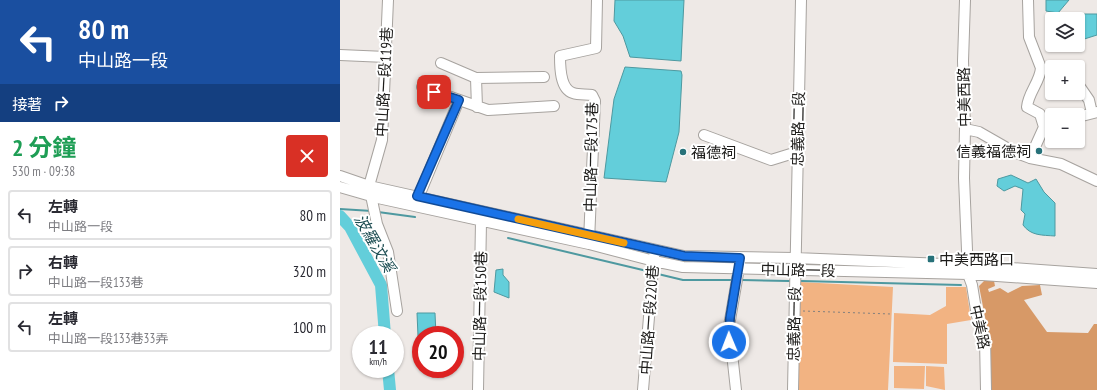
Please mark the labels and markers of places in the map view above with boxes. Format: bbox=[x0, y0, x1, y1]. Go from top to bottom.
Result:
pin bbox=[417, 75, 451, 109]
place label: 信義福德祠 bbox=[956, 142, 1031, 161]
place label: 福德祠 bbox=[691, 143, 736, 162]
marker: 信義福德祠 bbox=[1034, 146, 1044, 156]
marker: 福德祠 bbox=[678, 147, 688, 157]
place label: 中美西路口 bbox=[939, 250, 1014, 269]
marker: 中美西路口 bbox=[926, 254, 936, 264]

